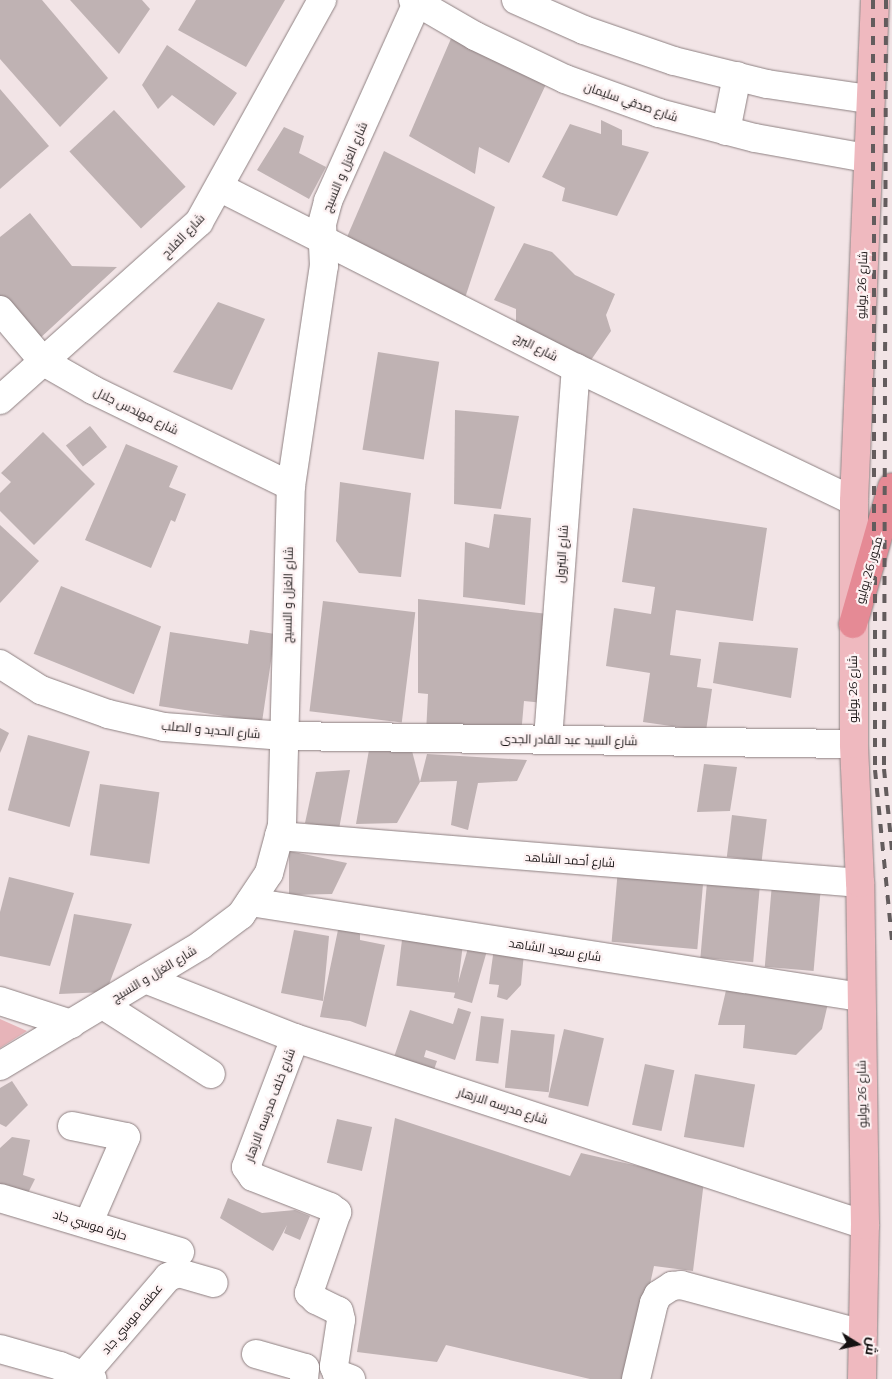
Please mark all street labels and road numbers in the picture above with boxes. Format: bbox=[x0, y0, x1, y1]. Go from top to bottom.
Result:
street label: شارع صدقي سليمان bbox=[582, 79, 680, 125]
street label: شارع الغزل و النسيج bbox=[320, 120, 370, 214]
street label: شارع الفلاح bbox=[159, 211, 207, 261]
street label: شارع 26 يوليو bbox=[854, 251, 870, 319]
street label: شارع البرج bbox=[512, 330, 560, 364]
street label: شارع مهندس جلال bbox=[91, 384, 181, 438]
street label: شارع البترول bbox=[553, 525, 571, 583]
street label: محور 26 يوليو bbox=[853, 535, 885, 605]
street label: شارع الغزل و النسيج bbox=[280, 547, 296, 643]
street label: شارع 26 يوليو bbox=[846, 655, 860, 723]
street label: شارع الحديد و الصلب bbox=[161, 719, 261, 741]
street label: شارع السيد عبد القادر الجدى bbox=[500, 732, 638, 748]
street label: شارع أحمد الشاهد bbox=[524, 850, 616, 870]
street label: شارع سعيد الشاهد bbox=[508, 936, 602, 964]
street label: شارع الغزل و النسيج bbox=[109, 943, 199, 1005]
street label: شارع خلف مدرسه الازهار bbox=[242, 1046, 298, 1164]
street label: شارع 26 يوليو bbox=[854, 1060, 870, 1128]
street label: شارع مدرسه الازهار bbox=[456, 1085, 550, 1127]
street label: حارة موسي جاد bbox=[51, 1207, 129, 1243]
street label: عطفه موسي جاد bbox=[99, 1281, 165, 1357]

